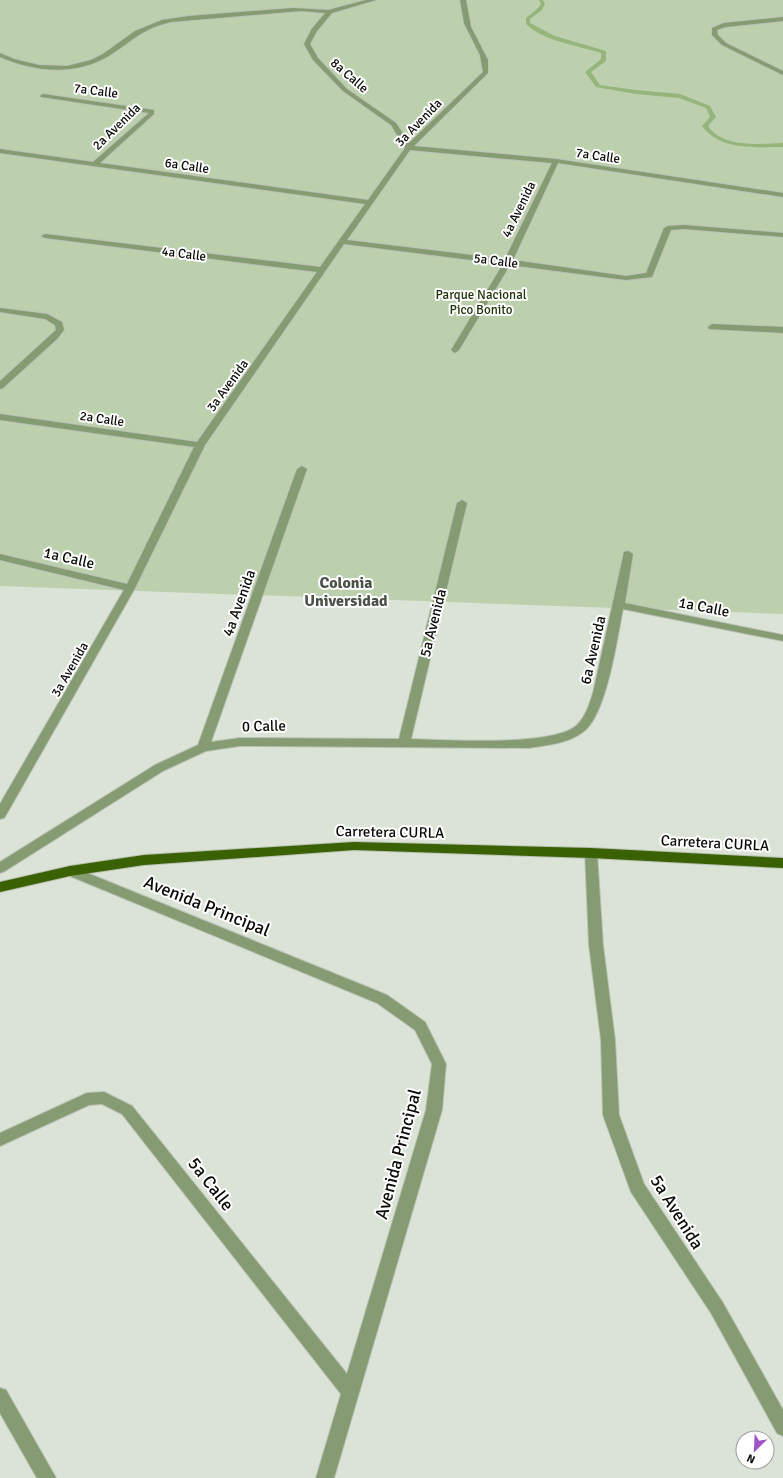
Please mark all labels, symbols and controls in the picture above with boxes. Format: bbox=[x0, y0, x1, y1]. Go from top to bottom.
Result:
street label: 8a Calle bbox=[327, 55, 371, 96]
street label: 7a Calle bbox=[73, 80, 119, 102]
street label: 3a Avenida bbox=[392, 95, 446, 150]
street label: 2a Avenida bbox=[89, 100, 144, 154]
street label: 7a Calle bbox=[575, 145, 621, 167]
street label: 6a Calle bbox=[164, 155, 210, 177]
street label: 4a Avenida bbox=[498, 179, 539, 240]
street label: 4a Calle bbox=[161, 243, 207, 265]
street label: 5a Calle bbox=[473, 250, 519, 272]
park label: Parque Nacional Pico Bonito bbox=[435, 287, 527, 318]
street label: 3a Avenida bbox=[204, 356, 252, 415]
street label: 2a Calle bbox=[79, 408, 125, 430]
street label: 1a Calle bbox=[42, 543, 96, 573]
street label: 4a Avenida bbox=[219, 567, 259, 639]
district label: Colonia Universidad bbox=[304, 573, 388, 611]
street label: 5a Avenida bbox=[416, 587, 450, 659]
street label: 1a Calle bbox=[677, 593, 731, 621]
street label: 6a Avenida bbox=[576, 614, 610, 686]
street label: 3a Avenida bbox=[48, 639, 92, 700]
street label: 0 Calle bbox=[242, 717, 286, 735]
street label: Carretera CURLA bbox=[335, 822, 445, 842]
street label: Carretera CURLA bbox=[660, 831, 770, 855]
street label: Avenida Principal bbox=[141, 871, 273, 941]
street label: Avenida Principal bbox=[370, 1086, 426, 1222]
street label: 5a Calle bbox=[183, 1153, 239, 1215]
street label: 5a Avenida bbox=[645, 1171, 709, 1253]
north arrow bbox=[735, 1430, 775, 1470]
text: N bbox=[745, 1451, 757, 1466]

